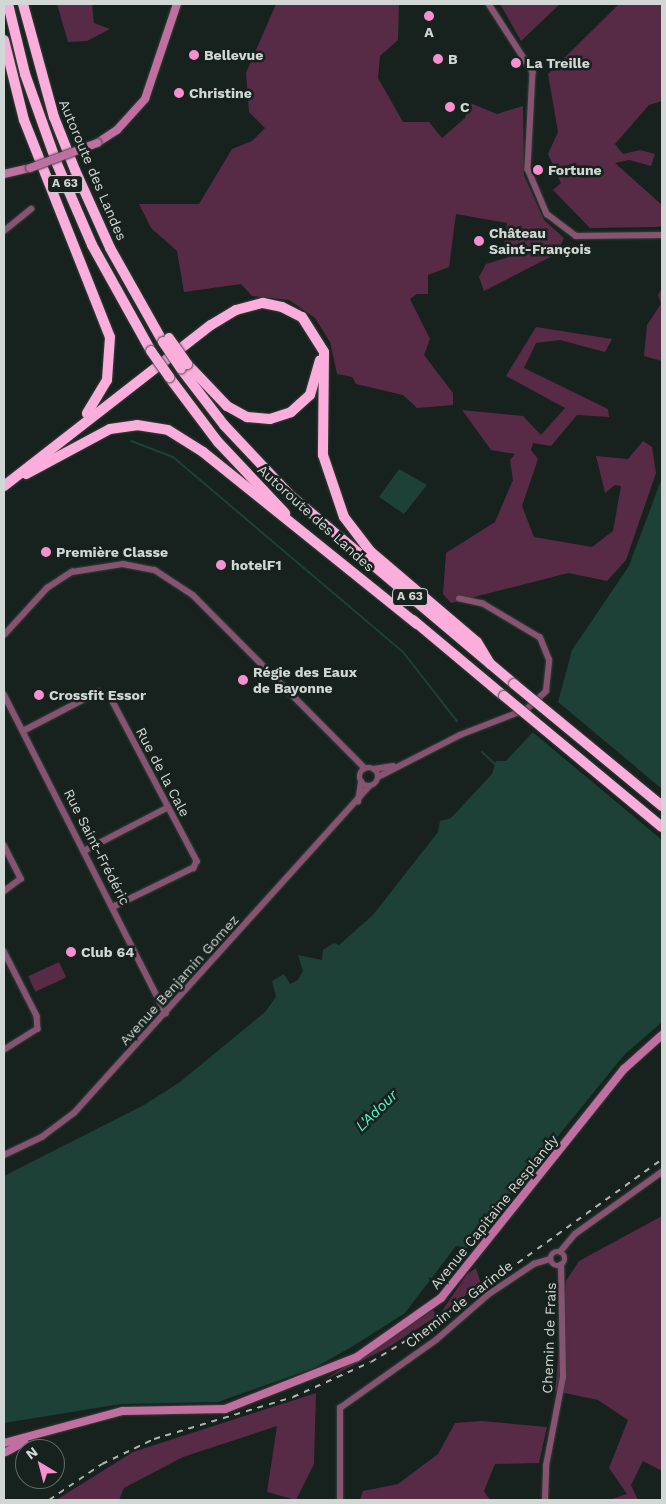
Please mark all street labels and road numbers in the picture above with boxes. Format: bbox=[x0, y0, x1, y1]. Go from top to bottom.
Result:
street label: Autoroute des Landes bbox=[56, 97, 130, 243]
road number: A 63 bbox=[46, 174, 84, 193]
street label: Autoroute des Landes bbox=[254, 461, 378, 575]
road number: A 63 bbox=[391, 588, 429, 606]
street label: Rue de la Cale bbox=[132, 724, 194, 820]
street label: Rue Saint-Frédéric bbox=[60, 786, 134, 908]
street label: Avenue Benjamin Gomez bbox=[116, 911, 242, 1049]
street label: Avenue Capitaine Resplandy bbox=[427, 1132, 561, 1292]
street label: Chemin de Garinde bbox=[402, 1257, 516, 1351]
street label: Chemin de Frais bbox=[539, 1282, 559, 1394]

